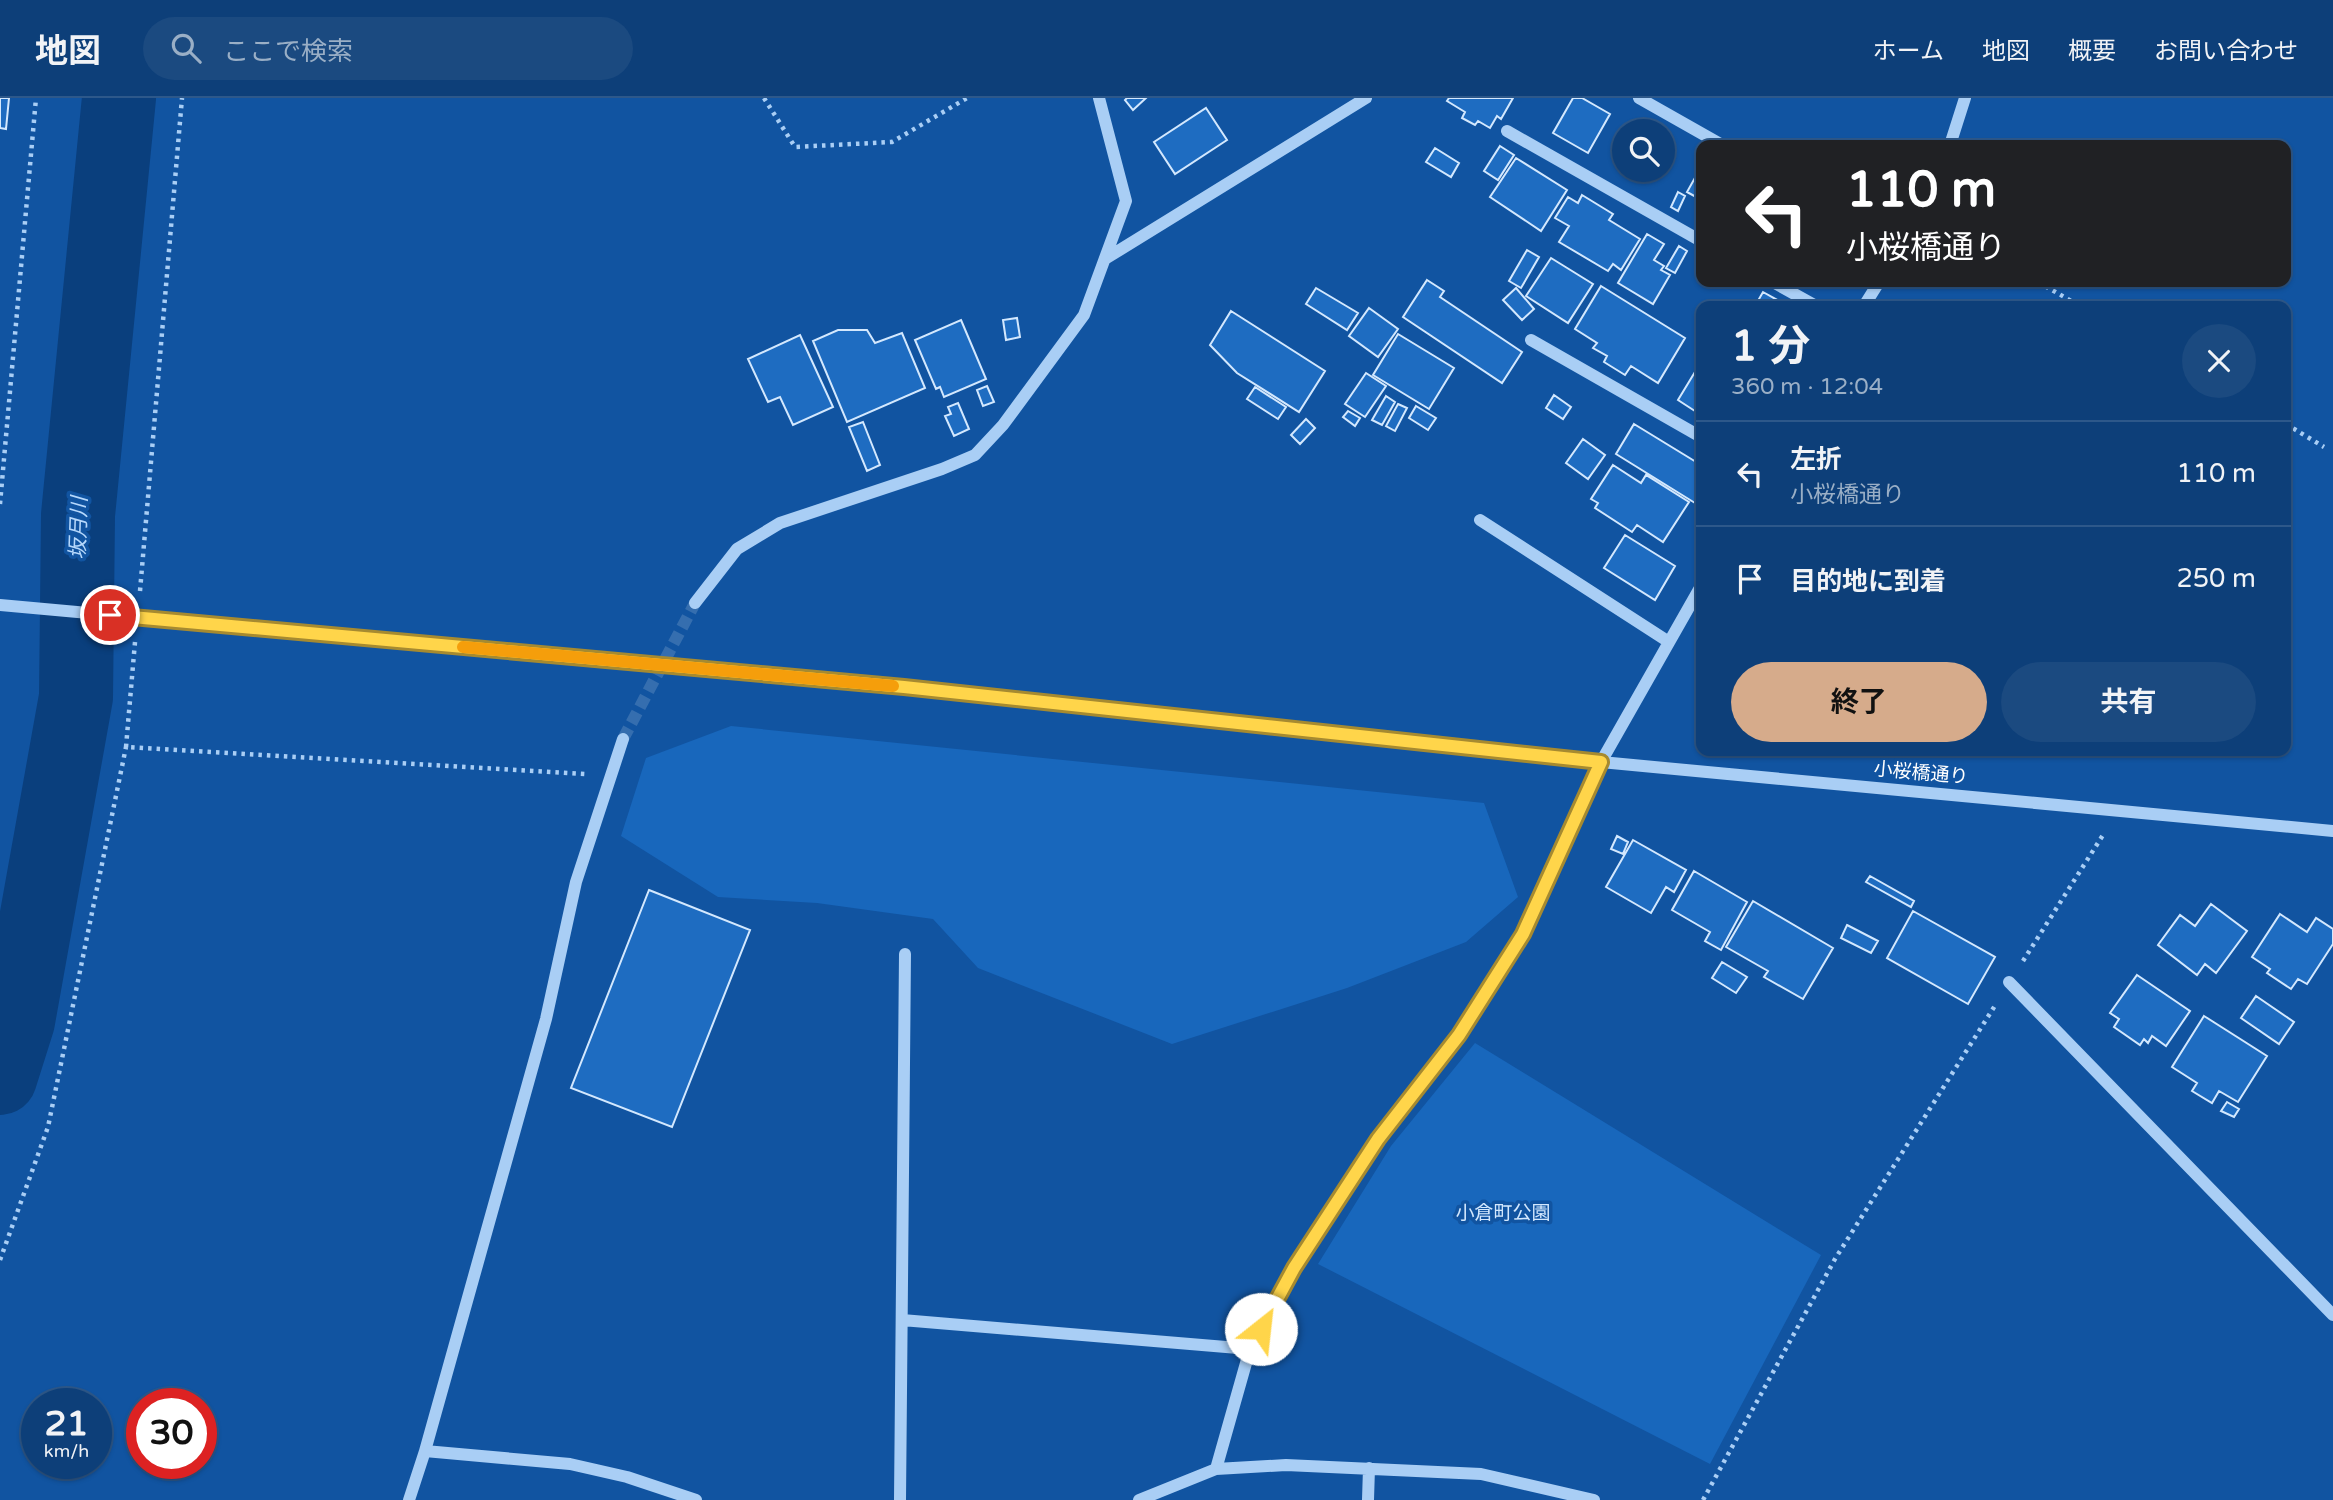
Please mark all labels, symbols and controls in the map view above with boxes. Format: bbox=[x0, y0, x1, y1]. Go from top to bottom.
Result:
search box bbox=[143, 17, 633, 80]
icon: search bbox=[167, 29, 205, 67]
text: 地図 bbox=[35, 32, 101, 71]
text: ここで検索 bbox=[223, 36, 353, 67]
text: ホーム bbox=[1873, 37, 1944, 66]
text: 地図 bbox=[1982, 37, 2030, 66]
text: 概要 bbox=[2068, 37, 2116, 66]
text: お問い合わせ bbox=[2154, 37, 2298, 66]
map controls bbox=[1612, 119, 1675, 182]
button: search bbox=[1612, 119, 1675, 182]
text: 110 m bbox=[1846, 161, 1996, 220]
icon: left bbox=[1731, 168, 1822, 259]
text: 小桜橋通り bbox=[1846, 229, 2006, 267]
text: 1 分 bbox=[1731, 321, 1810, 372]
button: close bbox=[2182, 324, 2256, 398]
text: 360 m · 12:04 bbox=[1731, 373, 1883, 401]
text: 左折 bbox=[1790, 444, 1842, 475]
icon: left bbox=[1731, 455, 1769, 493]
text: 110 m bbox=[2176, 458, 2256, 489]
text: 小桜橋通り bbox=[1790, 481, 1905, 509]
water label: 坂月川 bbox=[65, 494, 93, 560]
icon: arrive bbox=[1731, 560, 1769, 598]
text: 250 m bbox=[2176, 563, 2256, 594]
text: 目的地に到着 bbox=[1790, 566, 1946, 597]
pin bbox=[80, 585, 140, 645]
icon: arrive bbox=[91, 596, 129, 634]
button: 終了 bbox=[1731, 662, 1987, 742]
button: 共有 bbox=[2001, 662, 2256, 742]
street label: 小桜橋通り bbox=[1873, 758, 1969, 788]
park label: 小倉町公園 bbox=[1455, 1202, 1551, 1224]
position arrow bbox=[1224, 1292, 1298, 1366]
speed limit sign: 30 bbox=[126, 1388, 217, 1479]
text: 21 bbox=[45, 1403, 88, 1445]
text: km/h bbox=[44, 1440, 89, 1462]

